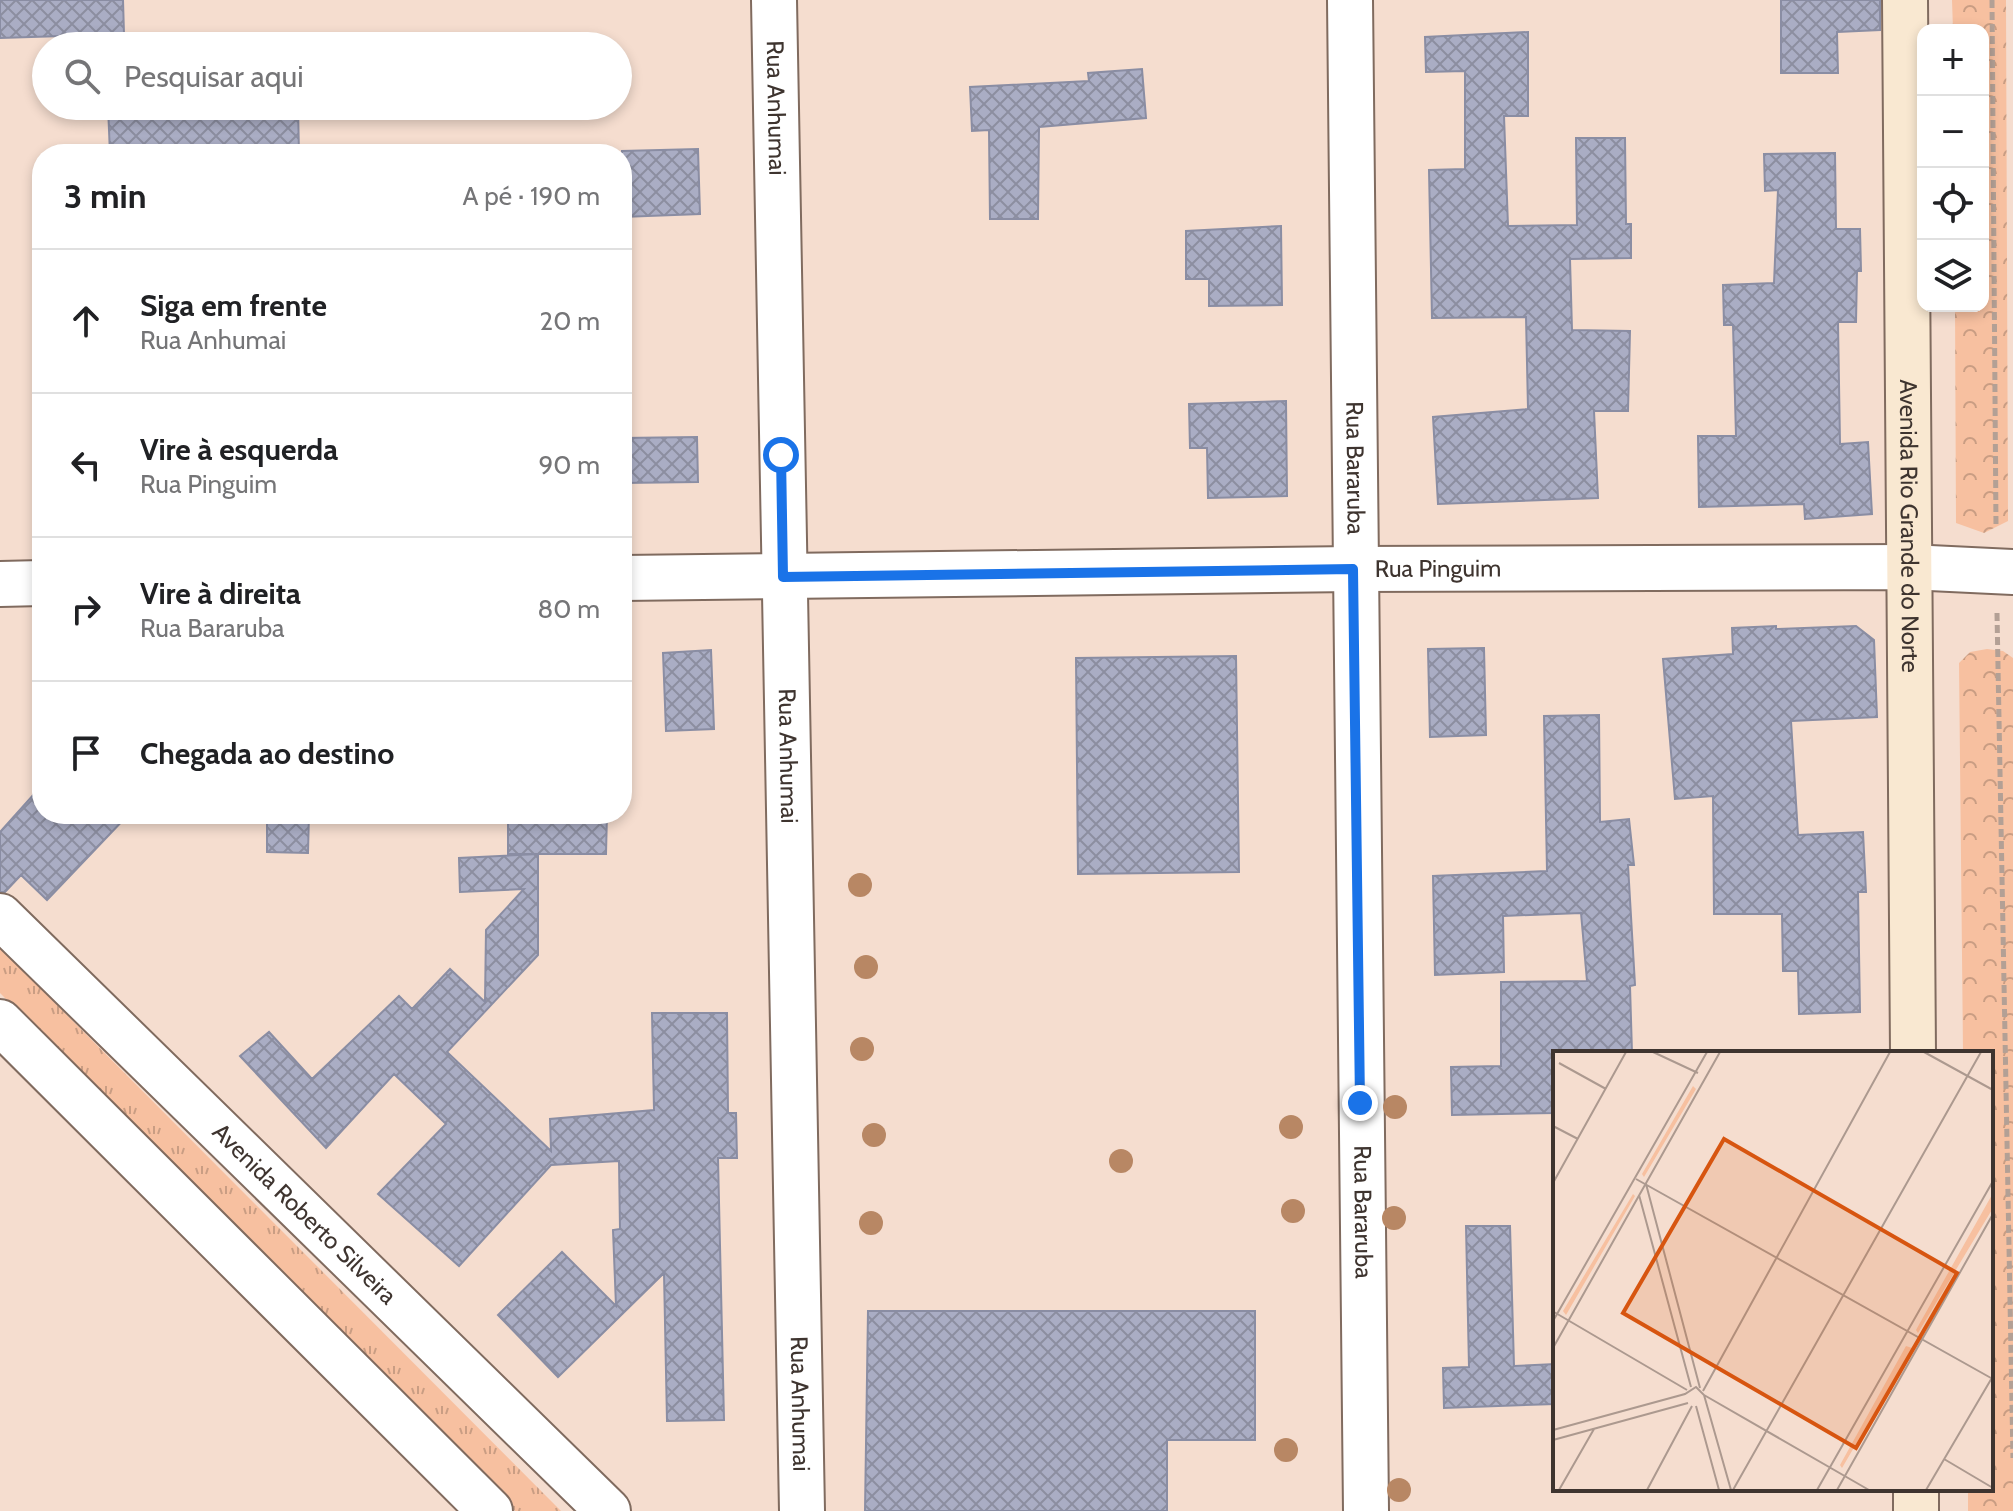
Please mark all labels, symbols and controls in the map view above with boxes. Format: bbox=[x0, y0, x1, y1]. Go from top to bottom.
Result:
map controls bbox=[1917, 24, 1989, 312]
button: + bbox=[1917, 24, 1989, 96]
search box bbox=[32, 32, 632, 120]
street label: Rua Anhumai bbox=[761, 40, 792, 176]
icon: search bbox=[60, 54, 104, 98]
text: Pesquisar aqui bbox=[124, 58, 304, 95]
button: − bbox=[1917, 96, 1989, 168]
button: locate bbox=[1917, 168, 1989, 240]
text: 3 min bbox=[64, 175, 146, 217]
text: A pé · 190 m bbox=[462, 180, 600, 212]
button: layers bbox=[1917, 240, 1989, 312]
text: Siga em frente bbox=[140, 287, 327, 324]
icon: ahead bbox=[64, 299, 108, 343]
text: 20 m bbox=[540, 305, 600, 337]
text: Rua Anhumai bbox=[140, 324, 286, 356]
street label: Avenida Rio Grande do Norte bbox=[1894, 379, 1925, 673]
street label: Rua Bararuba bbox=[1340, 401, 1371, 535]
text: Vire à esquerda bbox=[140, 431, 338, 468]
route start bbox=[763, 437, 799, 473]
icon: left bbox=[64, 443, 108, 487]
text: 90 m bbox=[538, 449, 600, 481]
text: Rua Pinguim bbox=[140, 468, 277, 500]
street label: Rua Pinguim bbox=[1375, 553, 1501, 583]
text: Vire à direita bbox=[140, 575, 301, 612]
icon: right bbox=[64, 587, 108, 631]
text: 80 m bbox=[537, 593, 600, 625]
text: Rua Bararuba bbox=[140, 612, 285, 644]
street label: Rua Anhumai bbox=[773, 688, 804, 824]
icon: arrive bbox=[64, 731, 108, 775]
text: Chegada ao destino bbox=[140, 735, 394, 772]
inset map bbox=[1553, 1051, 1993, 1491]
route end bbox=[1342, 1085, 1378, 1121]
street label: Avenida Roberto Silveira bbox=[207, 1117, 403, 1310]
street label: Rua Bararuba bbox=[1348, 1145, 1379, 1279]
street label: Rua Anhumai bbox=[785, 1336, 816, 1472]

